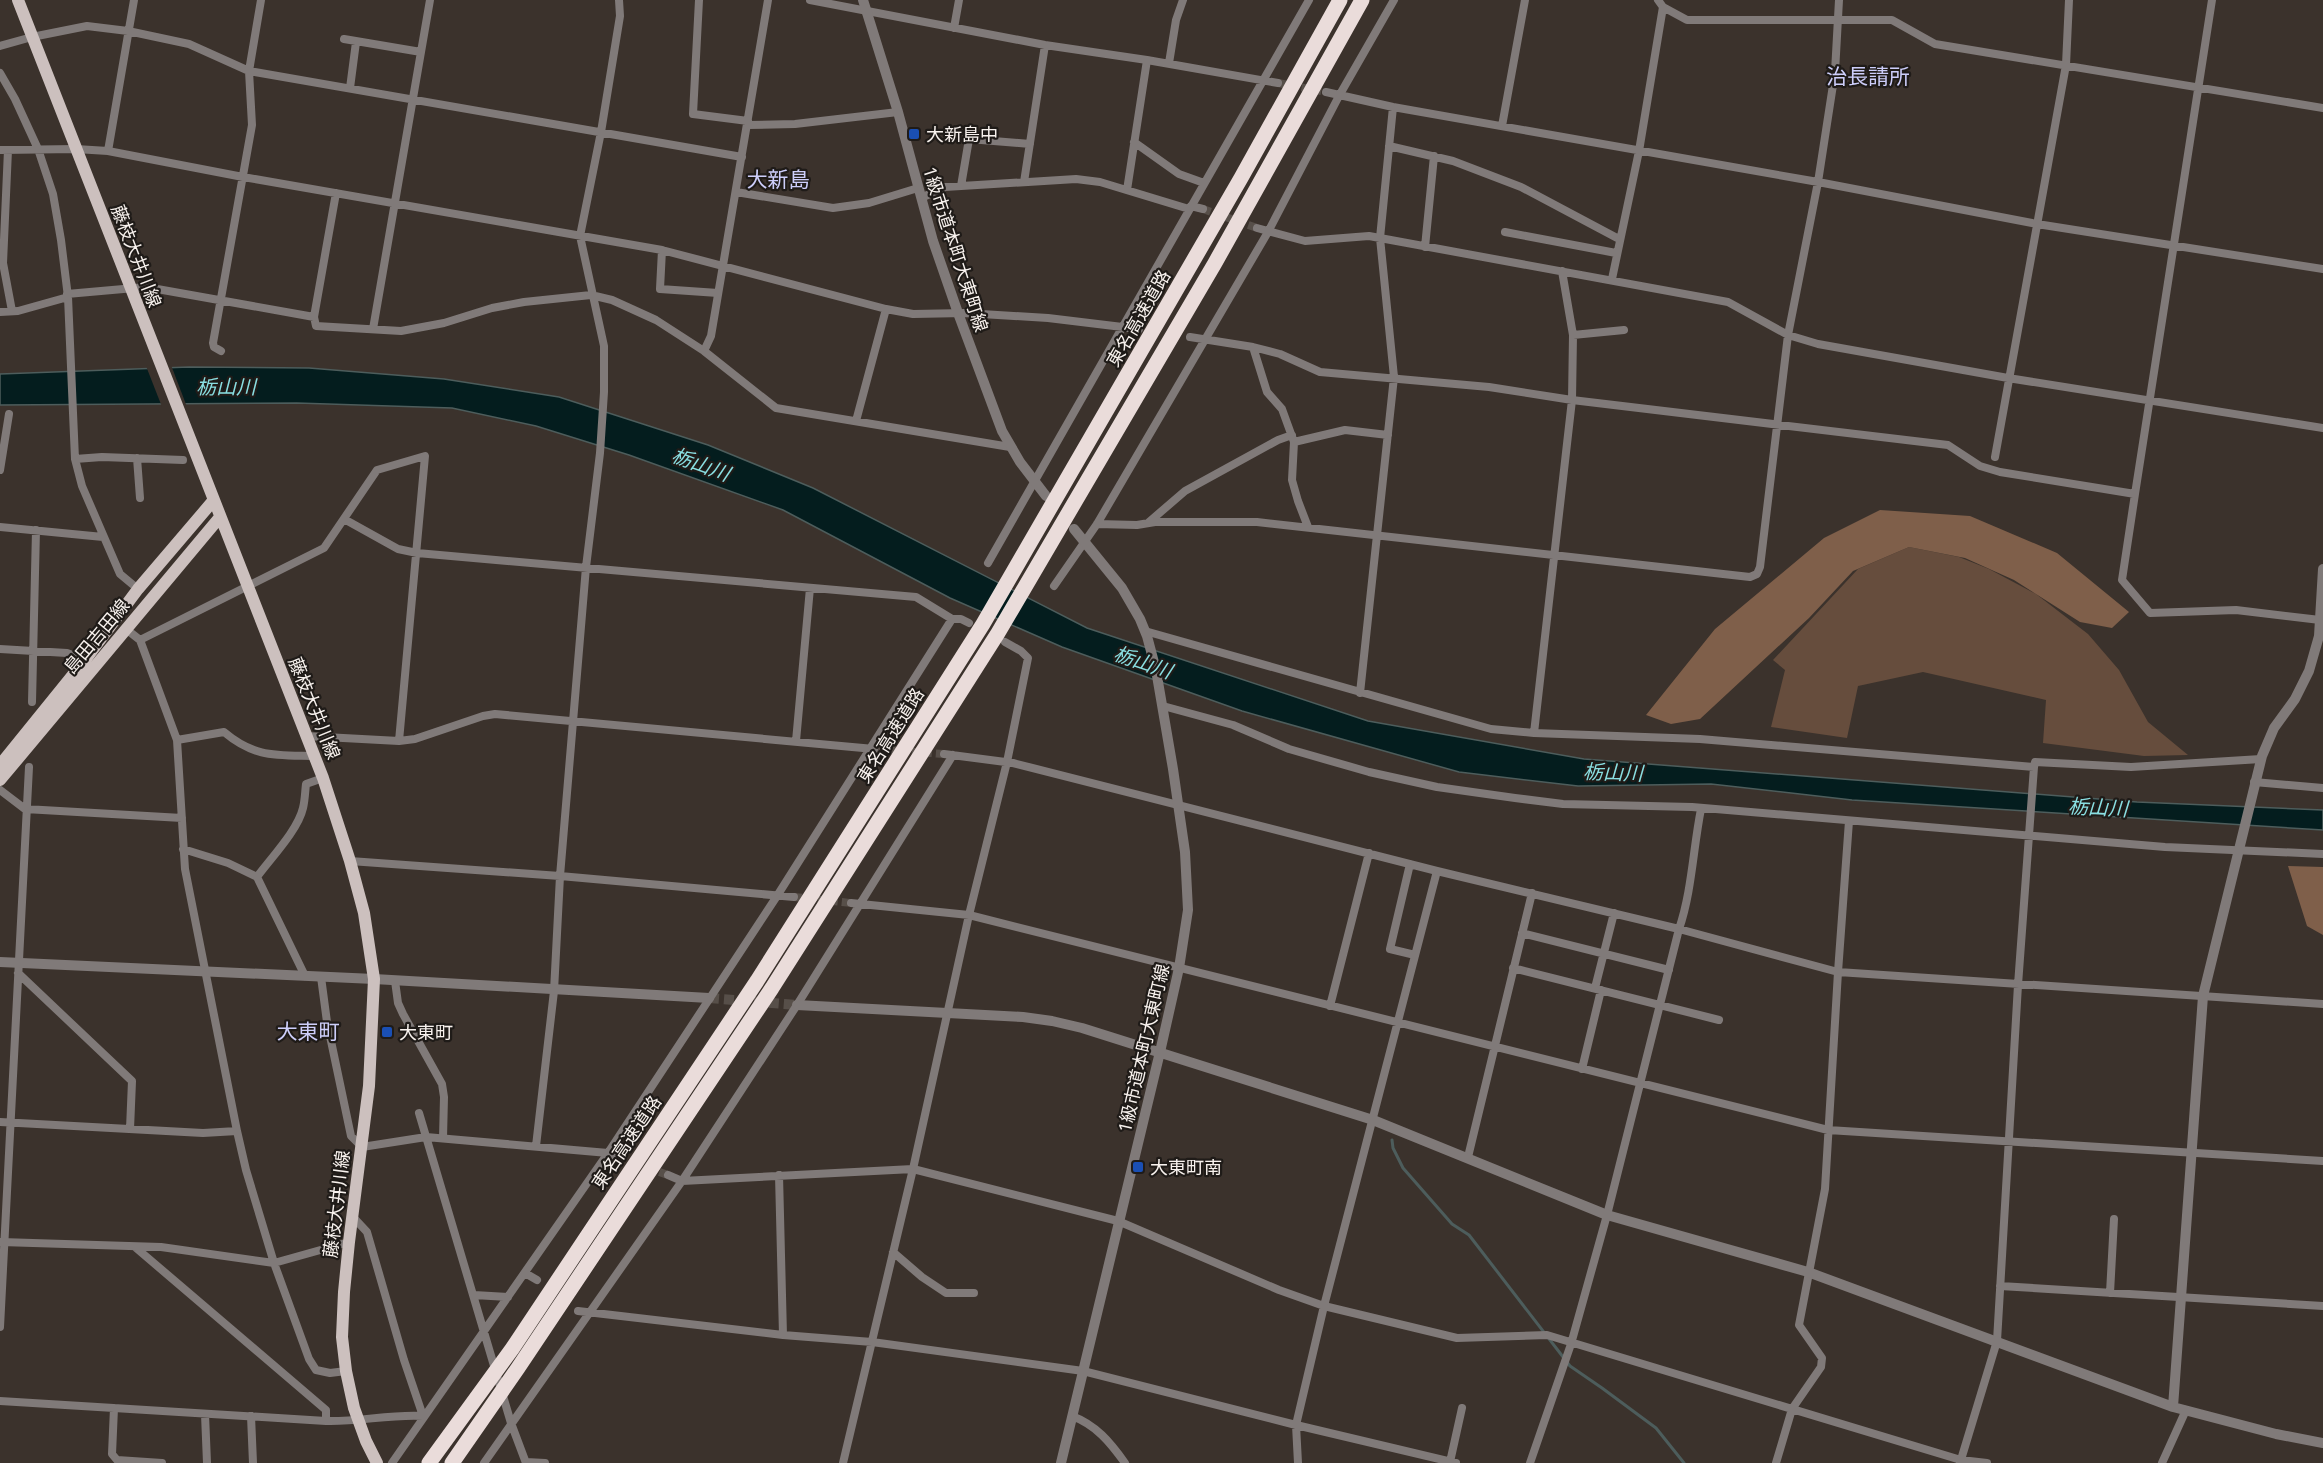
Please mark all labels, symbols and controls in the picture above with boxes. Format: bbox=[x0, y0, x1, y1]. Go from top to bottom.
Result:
district label: 治長請所 bbox=[1826, 62, 1910, 90]
place label: 大新島中 bbox=[926, 122, 998, 146]
marker: 大新島中 bbox=[907, 127, 921, 141]
street label: 1級市道本町大東町線 bbox=[918, 163, 994, 335]
district label: 大新島 bbox=[747, 165, 810, 193]
street label: 藤枝大井川線 bbox=[106, 201, 168, 311]
street label: 東名高速道路 bbox=[1101, 265, 1175, 371]
water label: 栃山川 bbox=[196, 373, 258, 400]
water label: 栃山川 bbox=[668, 441, 736, 488]
street label: 島田吉田線 bbox=[58, 594, 134, 678]
water label: 栃山川 bbox=[1110, 639, 1178, 685]
street label: 藤枝大井川線 bbox=[284, 653, 346, 763]
street label: 東名高速道路 bbox=[851, 683, 929, 787]
water label: 栃山川 bbox=[1583, 757, 1645, 787]
water label: 栃山川 bbox=[2067, 792, 2131, 822]
street label: 1級市道本町大東町線 bbox=[1112, 961, 1174, 1135]
district label: 大東町 bbox=[277, 1017, 340, 1045]
place label: 大東町 bbox=[399, 1020, 453, 1044]
marker: 大東町 bbox=[380, 1025, 394, 1039]
street label: 東名高速道路 bbox=[586, 1091, 666, 1193]
street label: 藤枝大井川線 bbox=[318, 1149, 354, 1259]
place label: 大東町南 bbox=[1150, 1155, 1222, 1179]
marker: 大東町南 bbox=[1131, 1160, 1145, 1174]

